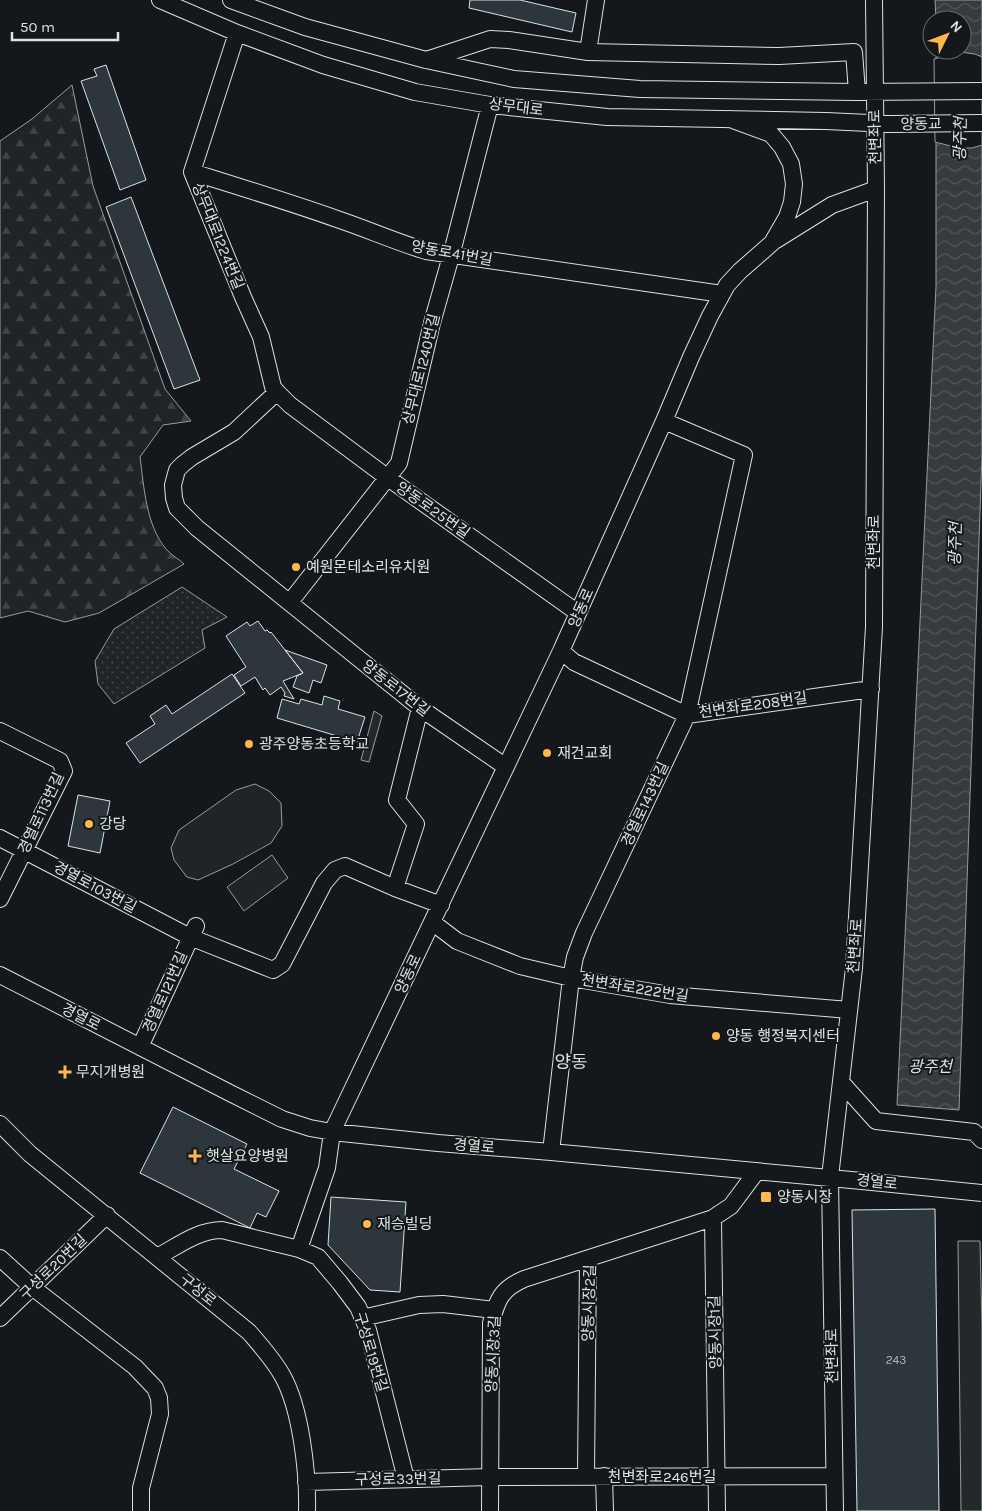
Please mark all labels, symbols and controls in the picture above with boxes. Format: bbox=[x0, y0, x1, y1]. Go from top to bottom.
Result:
scale bar bbox=[12, 10, 119, 42]
north arrow bbox=[922, 10, 972, 60]
text: N bbox=[947, 17, 966, 36]
text: 50 m bbox=[20, 18, 55, 36]
street label: 상무대로 bbox=[488, 95, 544, 119]
street label: 천변좌로 bbox=[866, 109, 884, 165]
water label: 광주천 bbox=[950, 114, 970, 161]
street label: 양동교 bbox=[900, 115, 942, 133]
street label: 상무대로1224번길 bbox=[188, 180, 248, 292]
street label: 양동로41번길 bbox=[410, 237, 494, 269]
street label: 상무대로1240번길 bbox=[399, 312, 443, 426]
street label: 양동로25번길 bbox=[393, 478, 473, 542]
street label: 천변좌로 bbox=[865, 514, 883, 570]
water label: 광주천 bbox=[945, 519, 965, 566]
place label: 예원몬테소리유치원 bbox=[306, 558, 430, 576]
marker: 예원몬테소리유치원 bbox=[290, 561, 302, 573]
street label: 양동로 bbox=[564, 585, 598, 631]
street label: 양동로17번길 bbox=[359, 656, 433, 720]
street label: 천변좌로208번길 bbox=[697, 688, 809, 722]
place label: 광주양동초등학교 bbox=[259, 735, 369, 753]
marker: 광주양동초등학교 bbox=[243, 738, 255, 750]
place label: 재건교회 bbox=[557, 744, 612, 762]
marker: 재건교회 bbox=[541, 747, 553, 759]
street label: 경열로143번길 bbox=[618, 759, 672, 849]
street label: 경열로113번길 bbox=[14, 769, 68, 857]
place label: 강당 bbox=[99, 815, 127, 833]
marker: 강당 bbox=[83, 818, 95, 830]
street label: 경열로103번길 bbox=[50, 858, 140, 916]
street label: 천변좌로 bbox=[844, 918, 866, 974]
street label: 경열로121번길 bbox=[139, 948, 191, 1036]
street label: 양동로 bbox=[391, 951, 425, 997]
street label: 천변좌로222번길 bbox=[580, 971, 690, 1005]
street label: 경열로 bbox=[58, 1000, 104, 1034]
place label: 양동 행정복지센터 bbox=[726, 1027, 840, 1045]
marker: 양동 행정복지센터 bbox=[710, 1030, 722, 1042]
district label: 양동 bbox=[554, 1051, 588, 1073]
water label: 광주천 bbox=[908, 1057, 954, 1076]
place label: 무지개병원 bbox=[76, 1063, 145, 1081]
marker: 무지개병원 bbox=[58, 1065, 72, 1079]
street label: 경열로 bbox=[453, 1135, 495, 1157]
place label: 햇살요양병원 bbox=[206, 1147, 289, 1165]
marker: 햇살요양병원 bbox=[188, 1149, 202, 1163]
street label: 경열로 bbox=[855, 1171, 899, 1193]
place label: 양동시장 bbox=[777, 1188, 832, 1206]
marker: 양동시장 bbox=[759, 1190, 773, 1204]
place label: 재승빌딩 bbox=[377, 1215, 432, 1233]
marker: 재승빌딩 bbox=[361, 1218, 373, 1230]
street label: 구성로20번길 bbox=[16, 1230, 90, 1304]
street label: 양동시장2길 bbox=[579, 1264, 599, 1342]
street label: 구성로 bbox=[176, 1270, 220, 1310]
street label: 양동시장1길 bbox=[705, 1295, 725, 1369]
street label: 구성로19번길 bbox=[350, 1310, 392, 1394]
street label: 양동시장3길 bbox=[482, 1315, 504, 1393]
street label: 천변좌로 bbox=[823, 1328, 841, 1384]
house number: 243 bbox=[886, 1353, 906, 1367]
street label: 천변좌로246번길 bbox=[608, 1468, 716, 1486]
street label: 구성로33번길 bbox=[354, 1469, 442, 1489]

